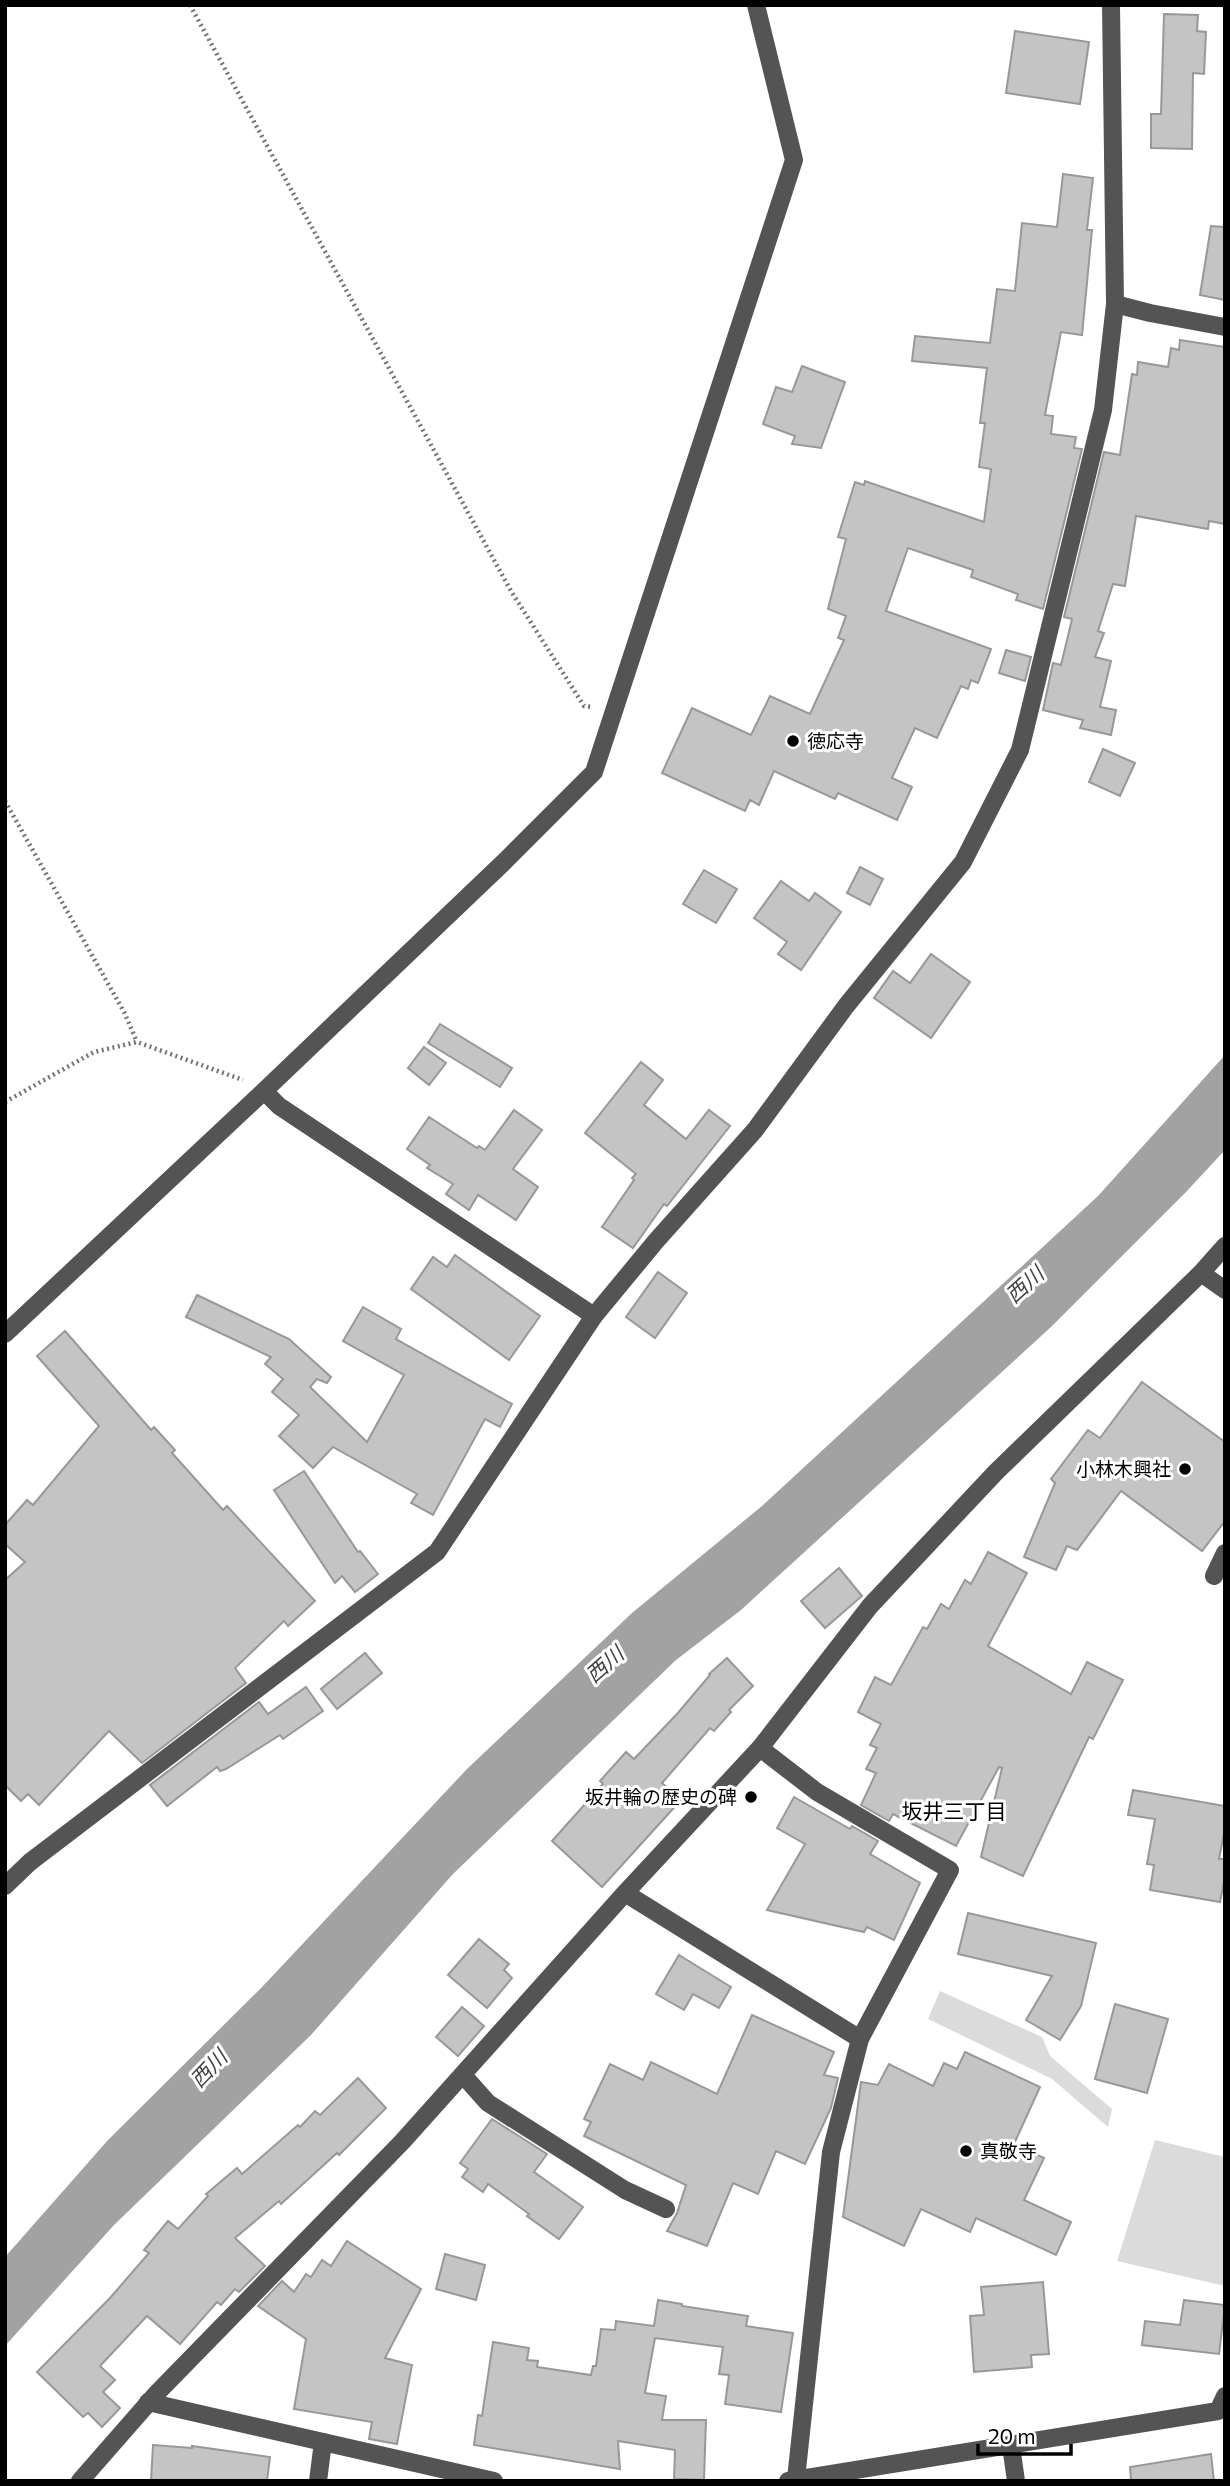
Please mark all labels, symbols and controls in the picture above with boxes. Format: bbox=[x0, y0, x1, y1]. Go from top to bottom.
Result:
place label: 徳応寺 bbox=[807, 729, 864, 752]
marker: 徳応寺 bbox=[785, 733, 801, 749]
water label: 西川 bbox=[1000, 1259, 1049, 1307]
place label: 小林木興社 bbox=[1076, 1457, 1171, 1480]
marker: 小林木興社 bbox=[1177, 1461, 1193, 1477]
water label: 西川 bbox=[580, 1639, 630, 1687]
place label: 坂井輪の歴史の碑 bbox=[585, 1785, 737, 1808]
marker: 坂井輪の歴史の碑 bbox=[743, 1789, 759, 1805]
district label: 坂井三丁目 bbox=[902, 1798, 1007, 1823]
water label: 西川 bbox=[184, 2043, 233, 2092]
place label: 真敬寺 bbox=[980, 2139, 1037, 2162]
marker: 真敬寺 bbox=[958, 2143, 974, 2159]
scale bar bbox=[978, 2412, 1071, 2456]
text: 20 m bbox=[988, 2423, 1036, 2448]

